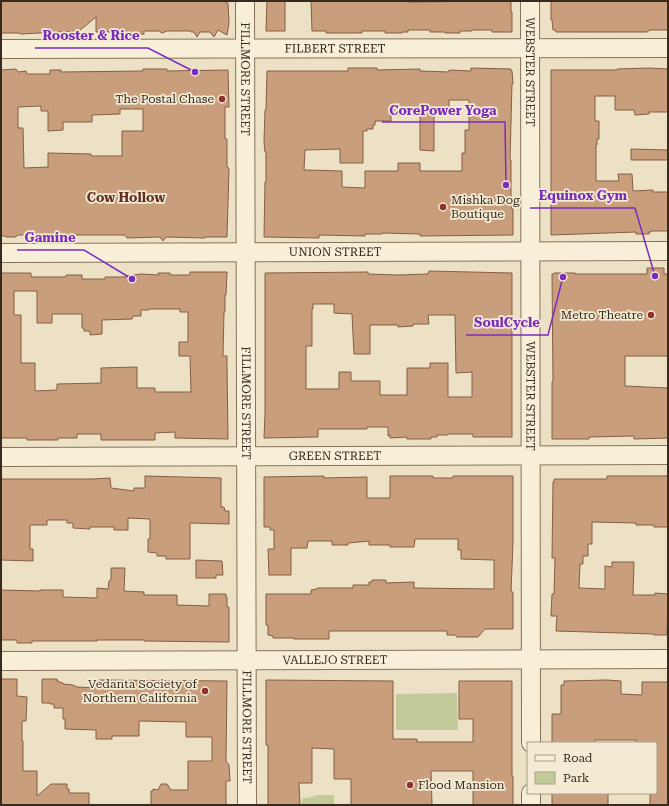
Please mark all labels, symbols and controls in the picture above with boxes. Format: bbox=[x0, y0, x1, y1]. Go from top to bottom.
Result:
street label: WEBSTER STREET bbox=[523, 17, 537, 127]
street label: FILLMORE STREET bbox=[238, 22, 252, 136]
callout: Rooster & Rice bbox=[35, 23, 148, 48]
text: Rooster & Rice bbox=[42, 28, 140, 43]
street label: FILBERT STREET bbox=[284, 41, 386, 56]
place label: The Postal Chase bbox=[115, 92, 214, 106]
marker: The Postal Chase bbox=[217, 94, 227, 104]
callout: CorePower Yoga bbox=[382, 97, 505, 122]
text: CorePower Yoga bbox=[389, 103, 497, 118]
callout: Equinox Gym bbox=[530, 183, 635, 208]
text: Equinox Gym bbox=[539, 188, 628, 203]
district label: Cow Hollow bbox=[87, 190, 166, 205]
place label: Mishka Dog Boutique bbox=[451, 193, 520, 221]
marker: Mishka Dog Boutique bbox=[438, 202, 448, 212]
callout: Gamine bbox=[17, 225, 84, 250]
text: Gamine bbox=[24, 230, 76, 245]
street label: UNION STREET bbox=[288, 245, 382, 259]
place label: Metro Theatre bbox=[561, 308, 643, 322]
callout: SoulCycle bbox=[466, 310, 548, 335]
marker: Metro Theatre bbox=[646, 310, 656, 320]
text: SoulCycle bbox=[474, 315, 540, 330]
street label: WEBSTER STREET bbox=[523, 341, 538, 451]
street label: FILLMORE STREET bbox=[239, 346, 253, 460]
street label: GREEN STREET bbox=[289, 449, 381, 463]
street label: VALLEJO STREET bbox=[283, 653, 387, 667]
street label: FILLMORE STREET bbox=[240, 670, 254, 784]
place label: Vedanta Society of Northern California bbox=[83, 677, 197, 705]
marker: Vedanta Society of Northern California bbox=[200, 686, 210, 696]
legend bbox=[527, 742, 657, 794]
text: Road bbox=[563, 751, 593, 765]
text: Park bbox=[563, 771, 590, 785]
place label: Flood Mansion bbox=[418, 778, 505, 792]
marker: Flood Mansion bbox=[405, 780, 415, 790]

